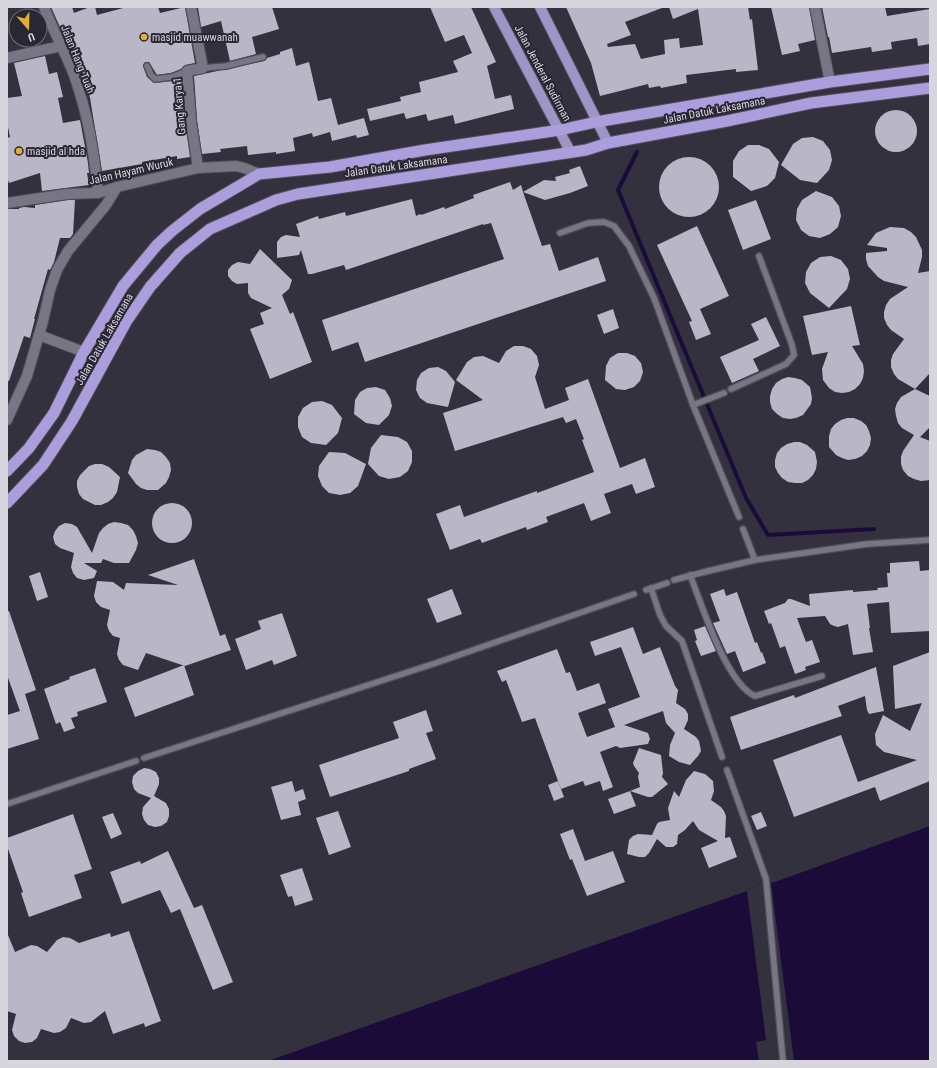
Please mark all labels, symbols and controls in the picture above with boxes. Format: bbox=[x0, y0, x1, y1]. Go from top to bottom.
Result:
north arrow bbox=[8, 8, 48, 48]
street label: Jalan Hang Tuah bbox=[58, 23, 97, 95]
street label: Jalan Jenderal Sudirman bbox=[512, 23, 573, 124]
text: U bbox=[26, 30, 36, 44]
place label: masjid muawwanah bbox=[152, 31, 238, 44]
marker: masjid muawwanah bbox=[139, 32, 149, 42]
street label: Gang Karya 1 bbox=[171, 77, 188, 135]
street label: Jalan Datuk Laksamana bbox=[662, 94, 766, 127]
place label: masjid al hda bbox=[27, 145, 85, 158]
marker: masjid al hda bbox=[14, 146, 24, 156]
street label: Jalan Datuk Laksamana bbox=[344, 153, 448, 180]
street label: Jalan Hayam Wuruk bbox=[88, 155, 175, 187]
street label: Jalan Datuk Laksamana bbox=[73, 291, 136, 387]

